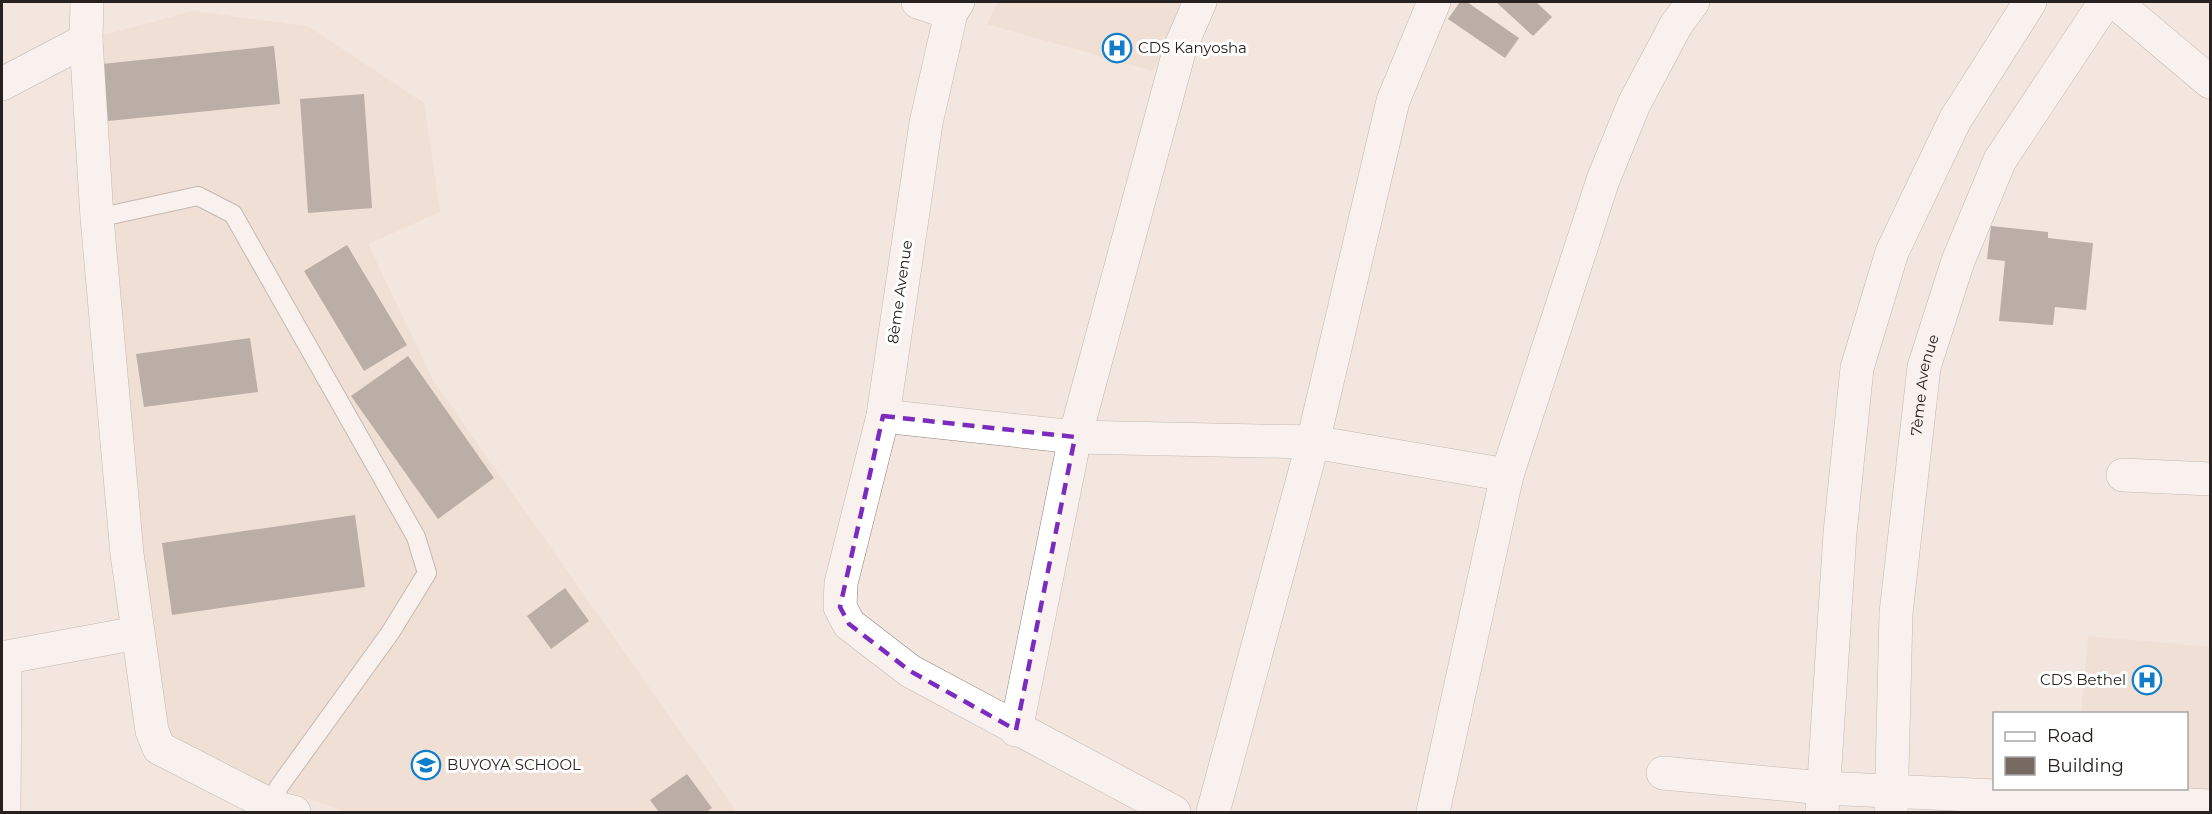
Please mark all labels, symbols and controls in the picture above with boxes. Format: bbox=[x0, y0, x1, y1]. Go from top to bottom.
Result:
hospital icon: CDS Kanyosha bbox=[1101, 32, 1133, 64]
place label: CDS Kanyosha bbox=[1138, 38, 1247, 57]
street label: 8ème Avenue bbox=[883, 239, 916, 345]
street label: 7ème Avenue bbox=[1906, 332, 1943, 437]
hospital icon: CDS Bethel bbox=[2131, 664, 2163, 696]
place label: CDS Bethel bbox=[2040, 670, 2126, 689]
legend bbox=[1993, 712, 2188, 790]
text: Road bbox=[2047, 725, 2094, 747]
school or university icon: BUYOYA SCHOOL bbox=[410, 749, 442, 781]
place label: BUYOYA SCHOOL bbox=[447, 755, 581, 774]
text: Building bbox=[2047, 755, 2124, 777]

